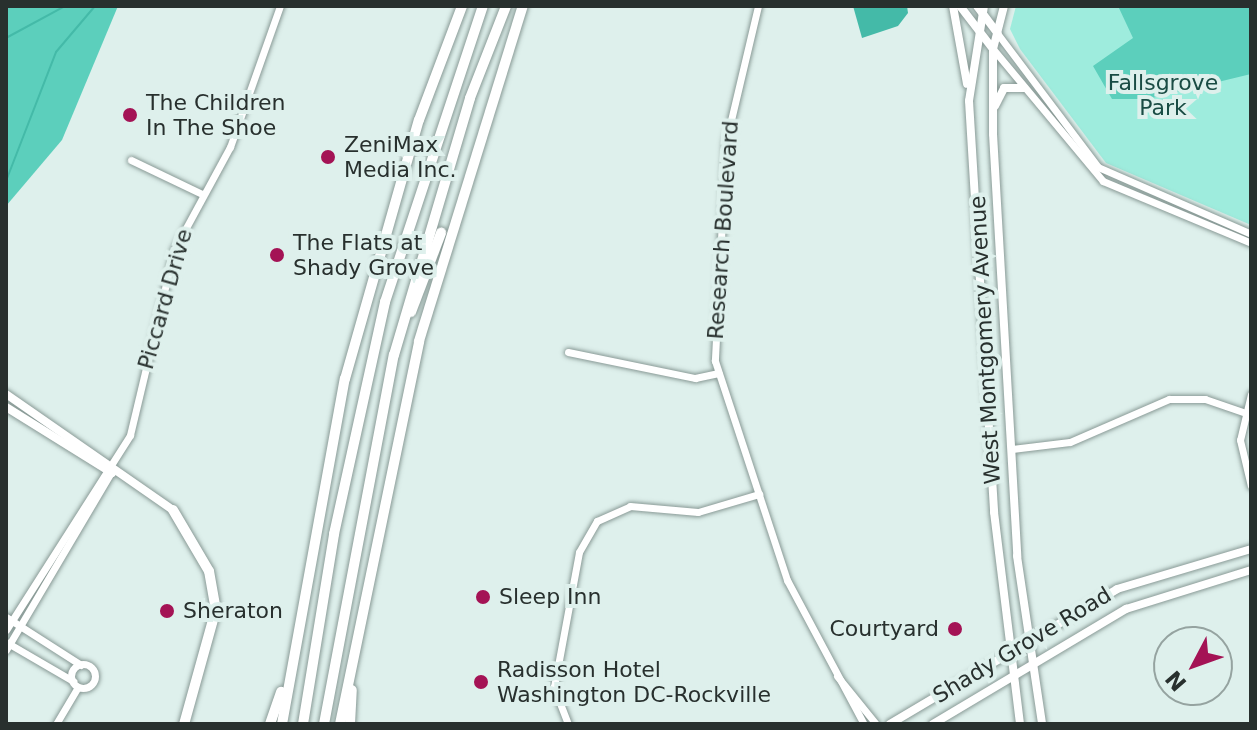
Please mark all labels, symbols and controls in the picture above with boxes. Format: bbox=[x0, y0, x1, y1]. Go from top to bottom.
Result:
park label: Fallsgrove Park bbox=[1108, 69, 1218, 120]
place label: The Children In The Shoe bbox=[146, 89, 285, 140]
marker: The Children In The Shoe bbox=[121, 106, 139, 124]
street label: Research Boulevard bbox=[702, 120, 744, 340]
place label: ZeniMax Media Inc. bbox=[344, 131, 457, 182]
marker: ZeniMax Media Inc. bbox=[319, 148, 337, 166]
street label: West Montgomery Avenue bbox=[964, 195, 1006, 485]
street label: Piccard Drive bbox=[132, 226, 198, 372]
place label: The Flats at Shady Grove bbox=[293, 229, 434, 280]
marker: The Flats at Shady Grove bbox=[268, 246, 286, 264]
street label: Shady Grove Road bbox=[928, 581, 1116, 709]
place label: Sleep Inn bbox=[499, 584, 601, 610]
marker: Sleep Inn bbox=[474, 588, 492, 606]
place label: Sheraton bbox=[183, 598, 283, 624]
marker: Sheraton bbox=[158, 602, 176, 620]
place label: Courtyard bbox=[829, 616, 939, 642]
marker: Courtyard bbox=[946, 620, 964, 638]
north arrow bbox=[1153, 626, 1233, 706]
place label: Radisson Hotel Washington DC-Rockville bbox=[497, 656, 771, 708]
text: N bbox=[1161, 666, 1192, 696]
marker: Radisson Hotel Washington DC-Rockville bbox=[472, 673, 490, 691]

